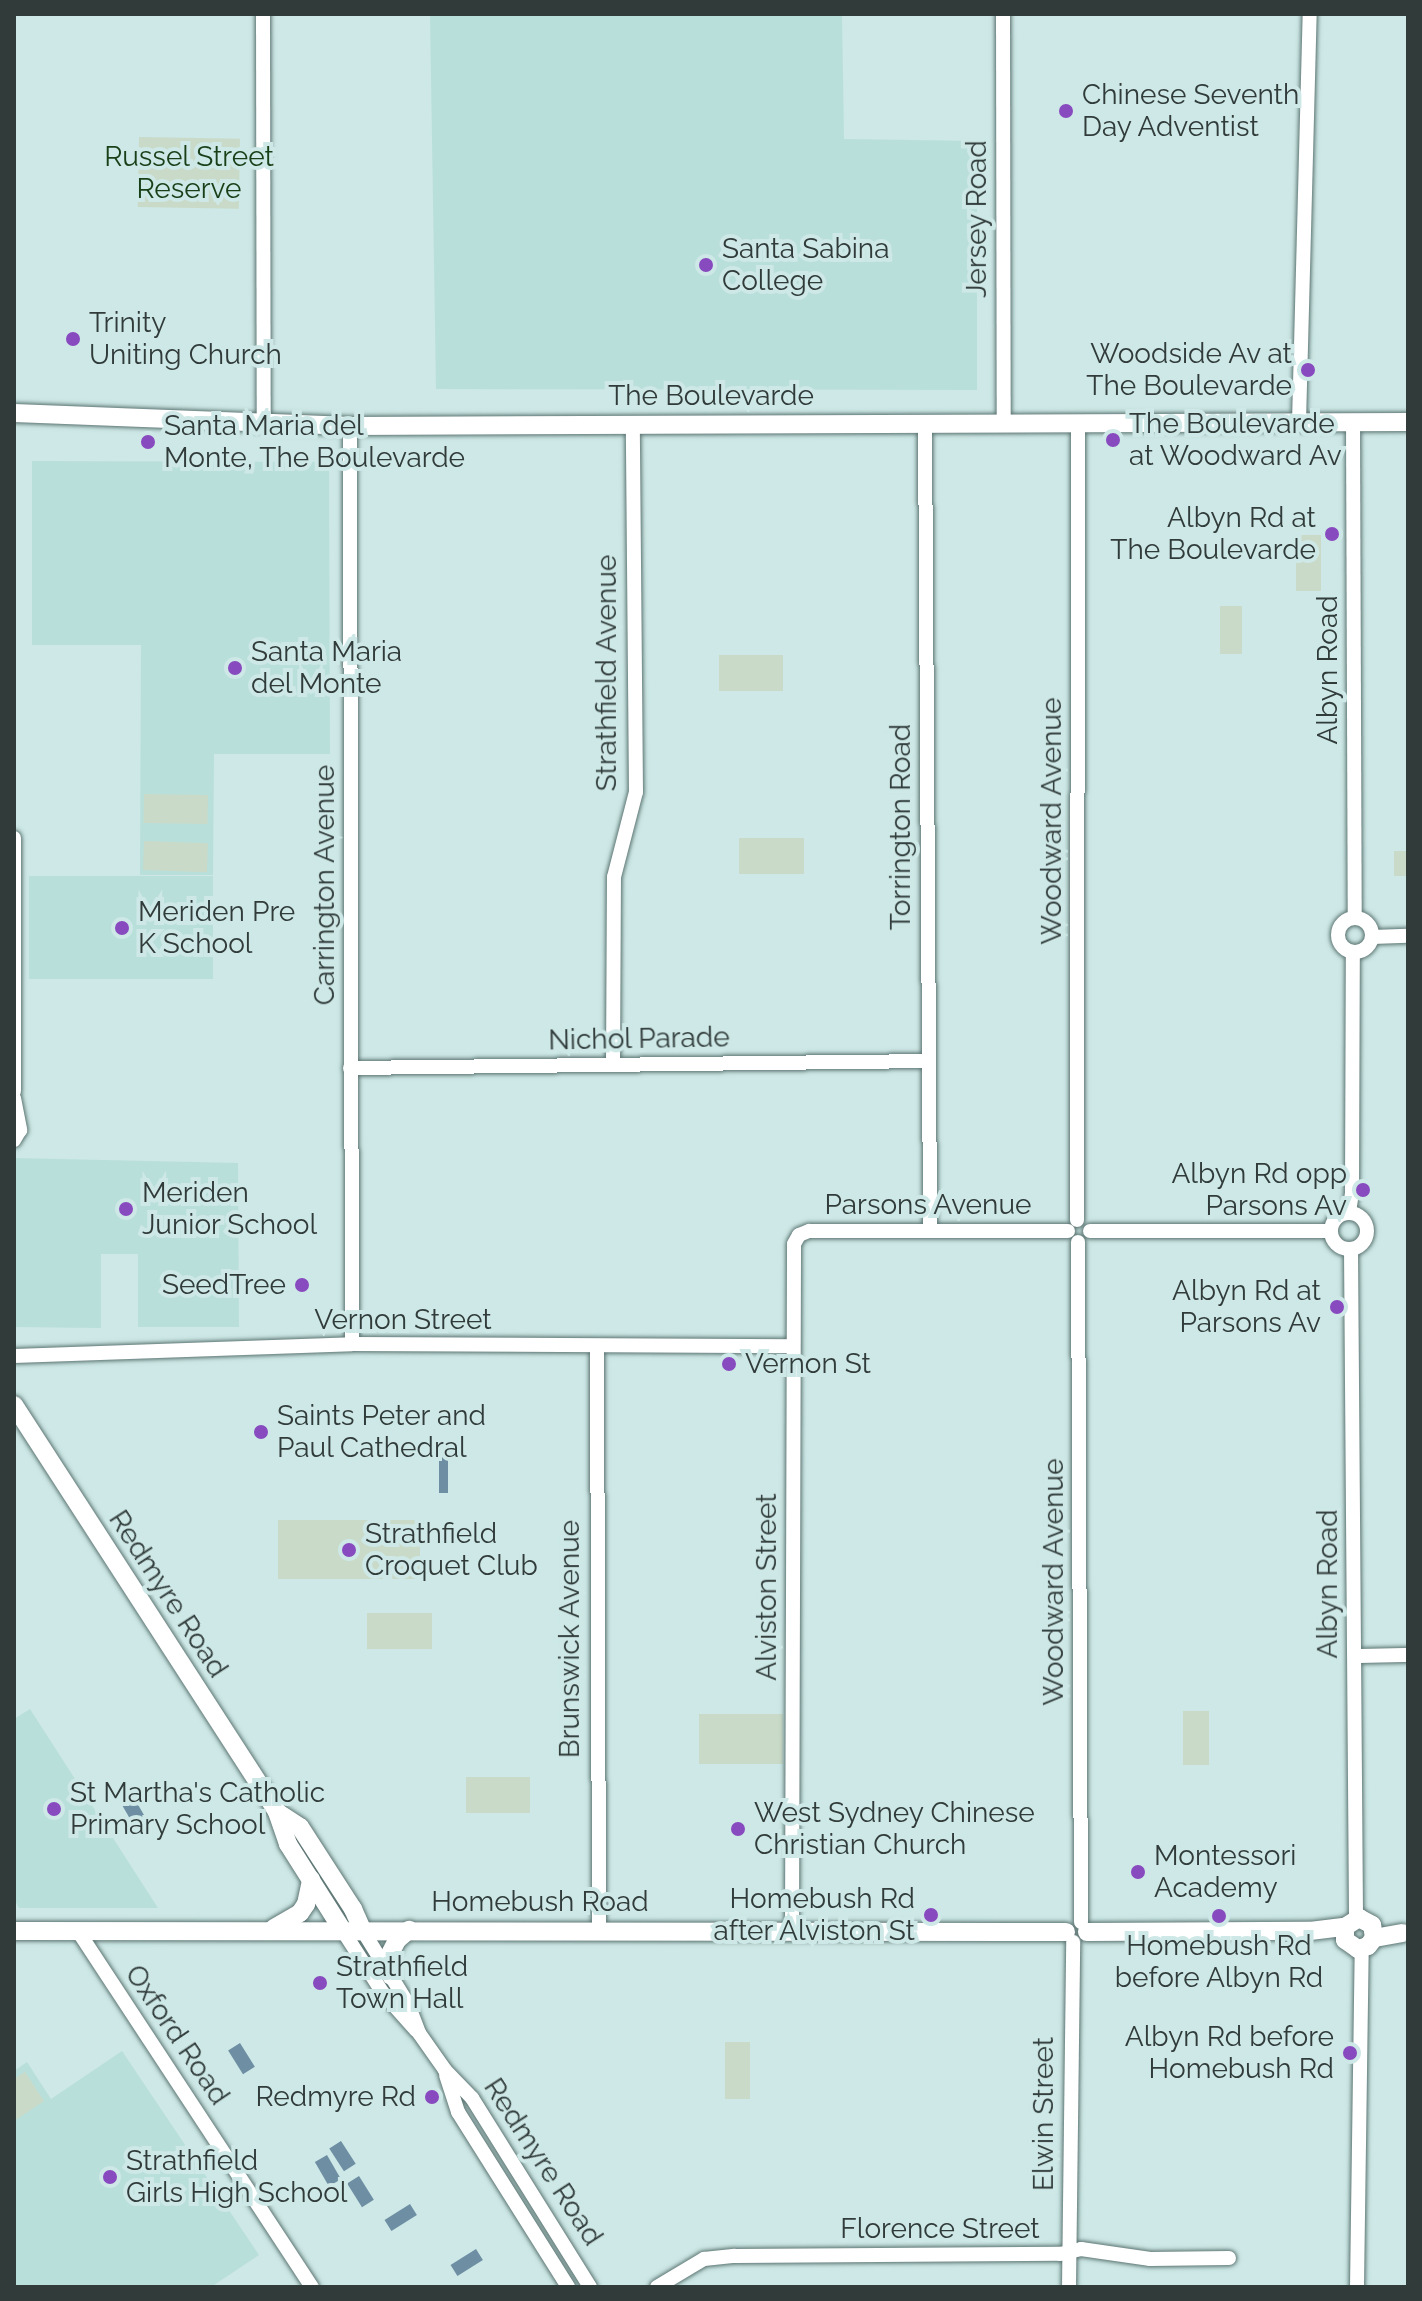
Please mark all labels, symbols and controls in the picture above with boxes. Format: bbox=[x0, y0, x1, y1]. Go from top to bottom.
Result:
place label: Chinese Seventh Day Adventist bbox=[1082, 78, 1299, 144]
marker: Chinese Seventh Day Adventist bbox=[1057, 102, 1075, 120]
park label: Russel Street Reserve bbox=[104, 140, 274, 206]
street label: Jersey Road bbox=[960, 140, 994, 298]
place label: Santa Sabina College bbox=[722, 232, 889, 298]
marker: Santa Sabina College bbox=[697, 256, 715, 274]
place label: Trinity Uniting Church bbox=[89, 306, 282, 372]
marker: Trinity Uniting Church bbox=[64, 330, 82, 348]
place label: Woodside Av at The Boulevarde bbox=[1086, 337, 1292, 403]
marker: Woodside Av at The Boulevarde bbox=[1299, 361, 1317, 379]
street label: The Boulevarde bbox=[608, 379, 814, 413]
place label: The Boulevarde at Woodward Av bbox=[1129, 407, 1343, 473]
place label: Santa Maria del Monte, The Boulevarde bbox=[164, 409, 466, 475]
marker: The Boulevarde at Woodward Av bbox=[1104, 431, 1122, 449]
marker: Santa Maria del Monte, The Boulevarde bbox=[139, 433, 157, 451]
place label: Albyn Rd at The Boulevarde bbox=[1110, 501, 1316, 567]
marker: Albyn Rd at The Boulevarde bbox=[1323, 525, 1341, 543]
street label: Strathfield Avenue bbox=[590, 554, 624, 792]
street label: Albyn Road bbox=[1311, 595, 1345, 745]
place label: Santa Maria del Monte bbox=[251, 635, 402, 701]
marker: Santa Maria del Monte bbox=[226, 659, 244, 677]
street label: Woodward Avenue bbox=[1035, 697, 1069, 945]
street label: Torrington Road bbox=[884, 724, 918, 930]
street label: Carrington Avenue bbox=[308, 764, 342, 1006]
place label: Meriden Pre K School bbox=[138, 895, 295, 961]
marker: Meriden Pre K School bbox=[113, 919, 131, 937]
street label: Nichol Parade bbox=[548, 1021, 730, 1057]
place label: Albyn Rd opp Parsons Av bbox=[1171, 1157, 1347, 1223]
place label: Meriden Junior School bbox=[142, 1176, 318, 1242]
marker: Albyn Rd opp Parsons Av bbox=[1354, 1181, 1372, 1199]
street label: Parsons Avenue bbox=[824, 1188, 1032, 1222]
marker: Meriden Junior School bbox=[117, 1200, 135, 1218]
place label: SeedTree bbox=[162, 1268, 286, 1302]
place label: Albyn Rd at Parsons Av bbox=[1172, 1274, 1321, 1340]
marker: SeedTree bbox=[293, 1276, 311, 1294]
marker: Albyn Rd at Parsons Av bbox=[1328, 1298, 1346, 1316]
street label: Vernon Street bbox=[314, 1303, 492, 1337]
place label: Vernon St bbox=[745, 1347, 871, 1381]
marker: Vernon St bbox=[720, 1355, 738, 1373]
place label: Saints Peter and Paul Cathedral bbox=[277, 1399, 487, 1465]
marker: Saints Peter and Paul Cathedral bbox=[252, 1423, 270, 1441]
street label: Woodward Avenue bbox=[1037, 1458, 1071, 1706]
street label: Alviston Street bbox=[750, 1493, 784, 1681]
street label: Redmyre Road bbox=[102, 1504, 234, 1684]
street label: Albyn Road bbox=[1311, 1509, 1345, 1659]
place label: Strathfield Croquet Club bbox=[365, 1517, 538, 1583]
street label: Brunswick Avenue bbox=[553, 1519, 587, 1759]
marker: Strathfield Croquet Club bbox=[340, 1541, 358, 1559]
place label: St Martha's Catholic Primary School bbox=[70, 1776, 325, 1842]
place label: West Sydney Chinese Christian Church bbox=[754, 1796, 1036, 1862]
marker: St Martha's Catholic Primary School bbox=[45, 1800, 63, 1818]
marker: West Sydney Chinese Christian Church bbox=[729, 1820, 747, 1838]
place label: Montessori Academy bbox=[1154, 1839, 1296, 1905]
marker: Montessori Academy bbox=[1129, 1863, 1147, 1881]
place label: Homebush Rd after Alviston St bbox=[712, 1882, 915, 1948]
street label: Homebush Road bbox=[431, 1885, 649, 1919]
marker: Homebush Rd after Alviston St bbox=[922, 1906, 940, 1924]
marker: Homebush Rd before Albyn Rd bbox=[1210, 1907, 1228, 1925]
place label: Homebush Rd before Albyn Rd bbox=[1114, 1929, 1324, 1995]
place label: Strathfield Town Hall bbox=[336, 1950, 468, 2016]
street label: Oxford Road bbox=[118, 1959, 236, 2111]
marker: Strathfield Town Hall bbox=[311, 1974, 329, 1992]
place label: Albyn Rd before Homebush Rd bbox=[1125, 2020, 1334, 2086]
street label: Elwin Street bbox=[1027, 2037, 1061, 2191]
marker: Albyn Rd before Homebush Rd bbox=[1341, 2044, 1359, 2062]
street label: Redmyre Road bbox=[477, 2072, 609, 2252]
place label: Redmyre Rd bbox=[255, 2080, 416, 2114]
marker: Redmyre Rd bbox=[423, 2088, 441, 2106]
place label: Strathfield Girls High School bbox=[126, 2144, 347, 2210]
marker: Strathfield Girls High School bbox=[101, 2168, 119, 2186]
street label: Florence Street bbox=[840, 2212, 1040, 2246]

